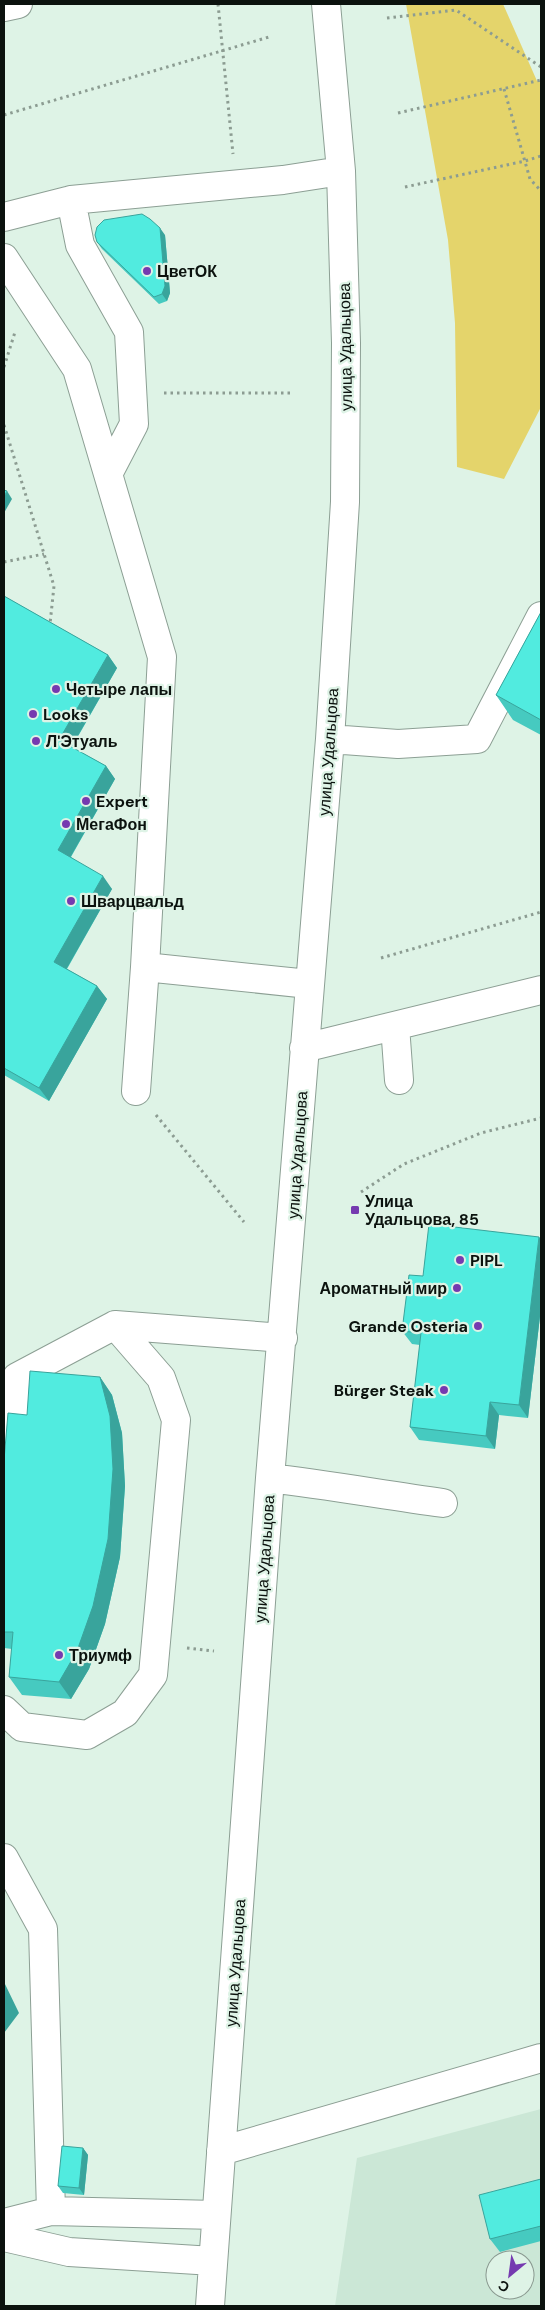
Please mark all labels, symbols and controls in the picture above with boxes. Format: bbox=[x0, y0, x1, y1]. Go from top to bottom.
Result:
place label: ЦветОК bbox=[157, 261, 217, 282]
marker: ЦветОК bbox=[141, 265, 153, 277]
street label: улица Удальцова bbox=[334, 283, 357, 411]
place label: Четыре лапы bbox=[66, 679, 172, 700]
marker: Четыре лапы bbox=[50, 683, 62, 695]
street label: улица Удальцова bbox=[314, 687, 343, 817]
place label: Looks bbox=[43, 704, 88, 725]
marker: Looks bbox=[27, 708, 39, 720]
place label: Л'Этуаль bbox=[46, 731, 118, 752]
marker: Л'Этуаль bbox=[30, 735, 42, 747]
place label: Expert bbox=[96, 791, 148, 812]
marker: Expert bbox=[80, 795, 92, 807]
place label: МегаФон bbox=[76, 814, 147, 835]
marker: МегаФон bbox=[60, 818, 72, 830]
place label: Шварцвальд bbox=[81, 891, 184, 912]
marker: Шварцвальд bbox=[65, 895, 77, 907]
street label: улица Удальцова bbox=[283, 1090, 312, 1220]
place label: Улица Удальцова, 85 bbox=[365, 1191, 479, 1230]
marker: Улица Удальцова, 85 bbox=[349, 1204, 361, 1216]
place label: PIPL bbox=[470, 1250, 503, 1271]
marker: PIPL bbox=[454, 1254, 466, 1266]
place label: Ароматный мир bbox=[319, 1278, 447, 1299]
marker: Ароматный мир bbox=[451, 1282, 463, 1294]
place label: Grande Osteria bbox=[348, 1316, 468, 1337]
marker: Grande Osteria bbox=[472, 1320, 484, 1332]
place label: Bürger Steak bbox=[334, 1380, 435, 1401]
marker: Bürger Steak bbox=[438, 1384, 450, 1396]
street label: улица Удальцова bbox=[250, 1494, 279, 1624]
place label: Триумф bbox=[69, 1645, 132, 1666]
marker: Триумф bbox=[53, 1649, 65, 1661]
street label: улица Удальцова bbox=[221, 1898, 250, 2028]
north arrow bbox=[485, 2250, 535, 2300]
text: С bbox=[495, 2276, 512, 2297]

